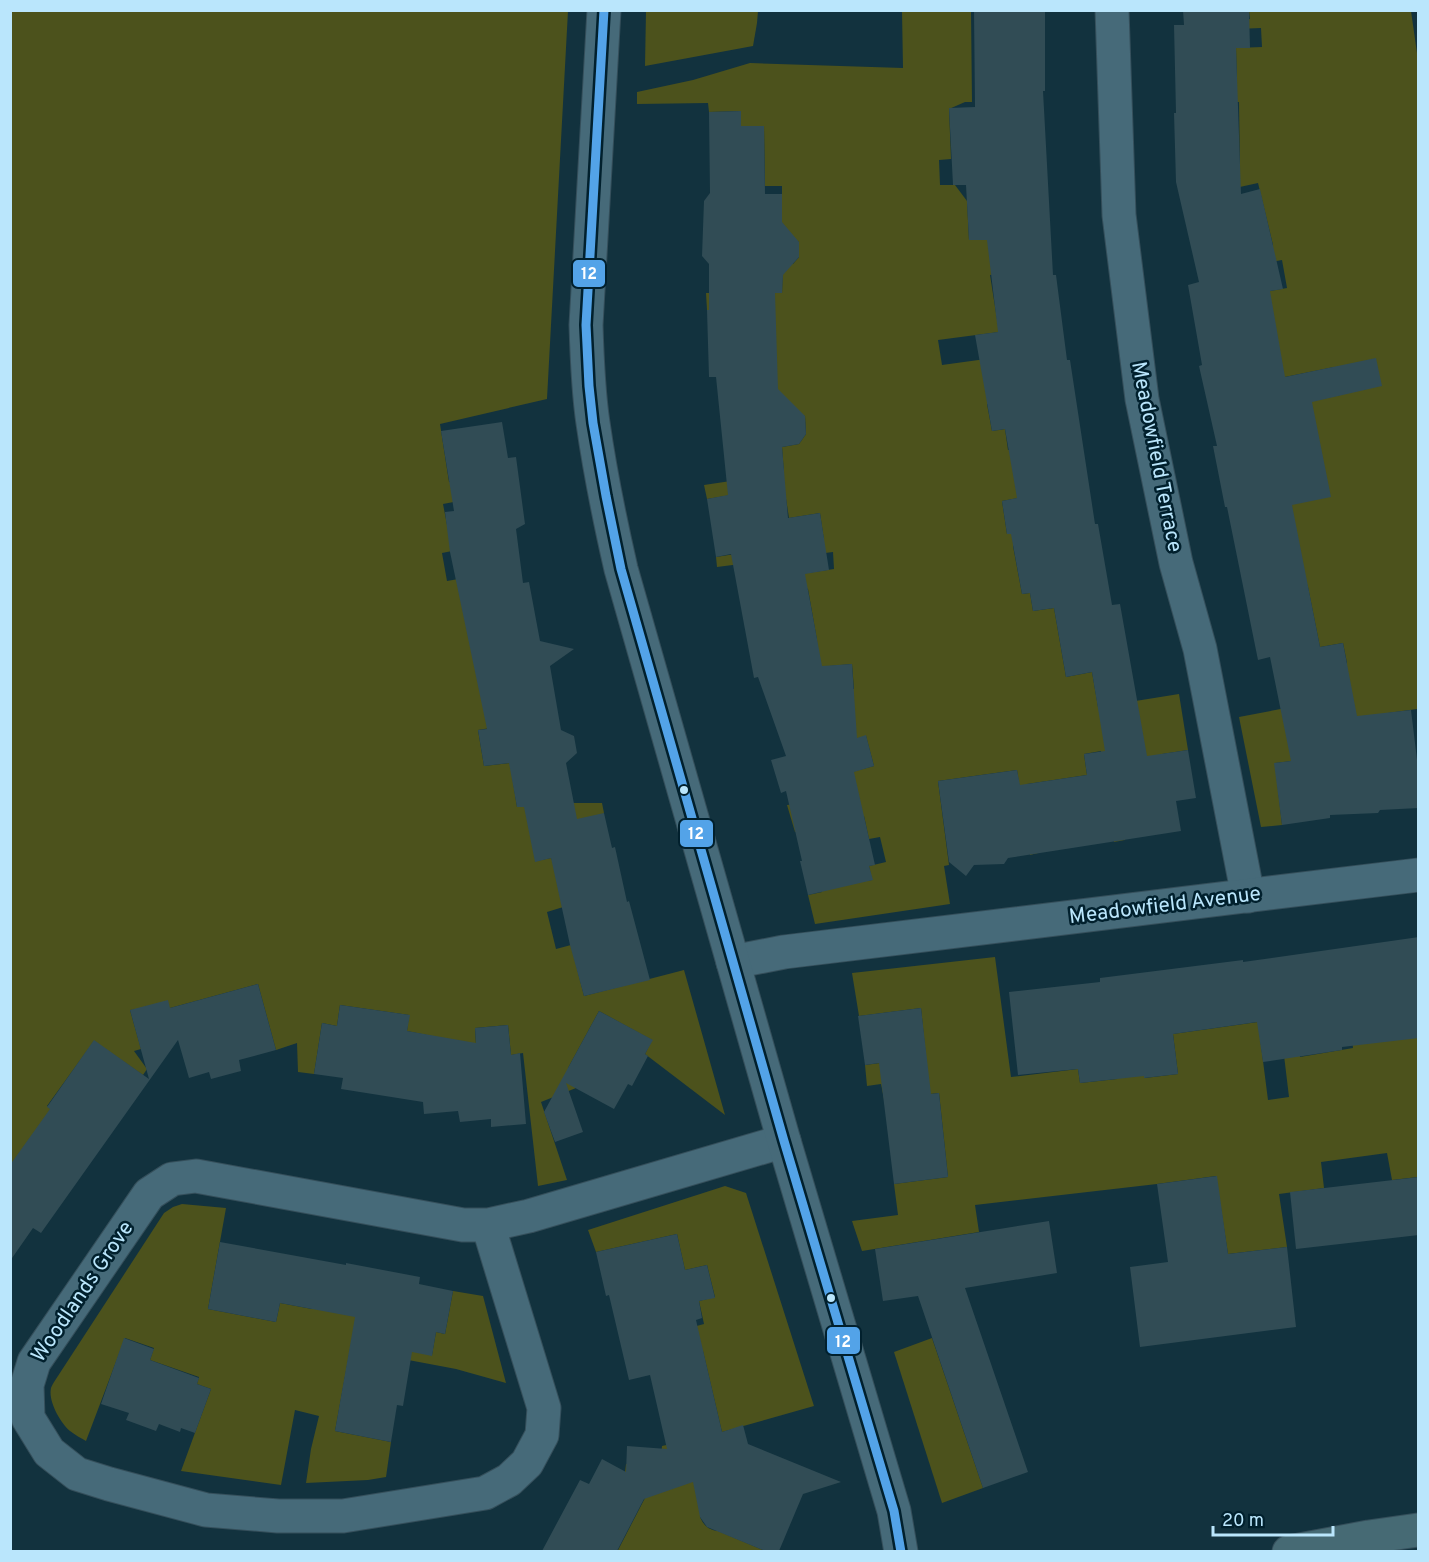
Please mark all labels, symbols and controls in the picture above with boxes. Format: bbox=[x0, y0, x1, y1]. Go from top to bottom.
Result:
line badge: 12 bbox=[572, 259, 606, 288]
text: 12 bbox=[581, 265, 597, 285]
street label: Meadowfield Terrace bbox=[1124, 359, 1188, 555]
unlabelled marker bbox=[678, 784, 690, 796]
line badge: 12 bbox=[679, 819, 714, 848]
text: 12 bbox=[688, 825, 704, 845]
street label: Meadowfield Avenue bbox=[1068, 881, 1262, 931]
street label: Woodlands Grove bbox=[26, 1216, 140, 1368]
unlabelled marker bbox=[825, 1292, 837, 1304]
line badge: 12 bbox=[826, 1326, 861, 1355]
text: 12 bbox=[835, 1333, 851, 1353]
scale bar bbox=[1213, 1499, 1333, 1537]
text: 20 m bbox=[1222, 1510, 1264, 1533]

